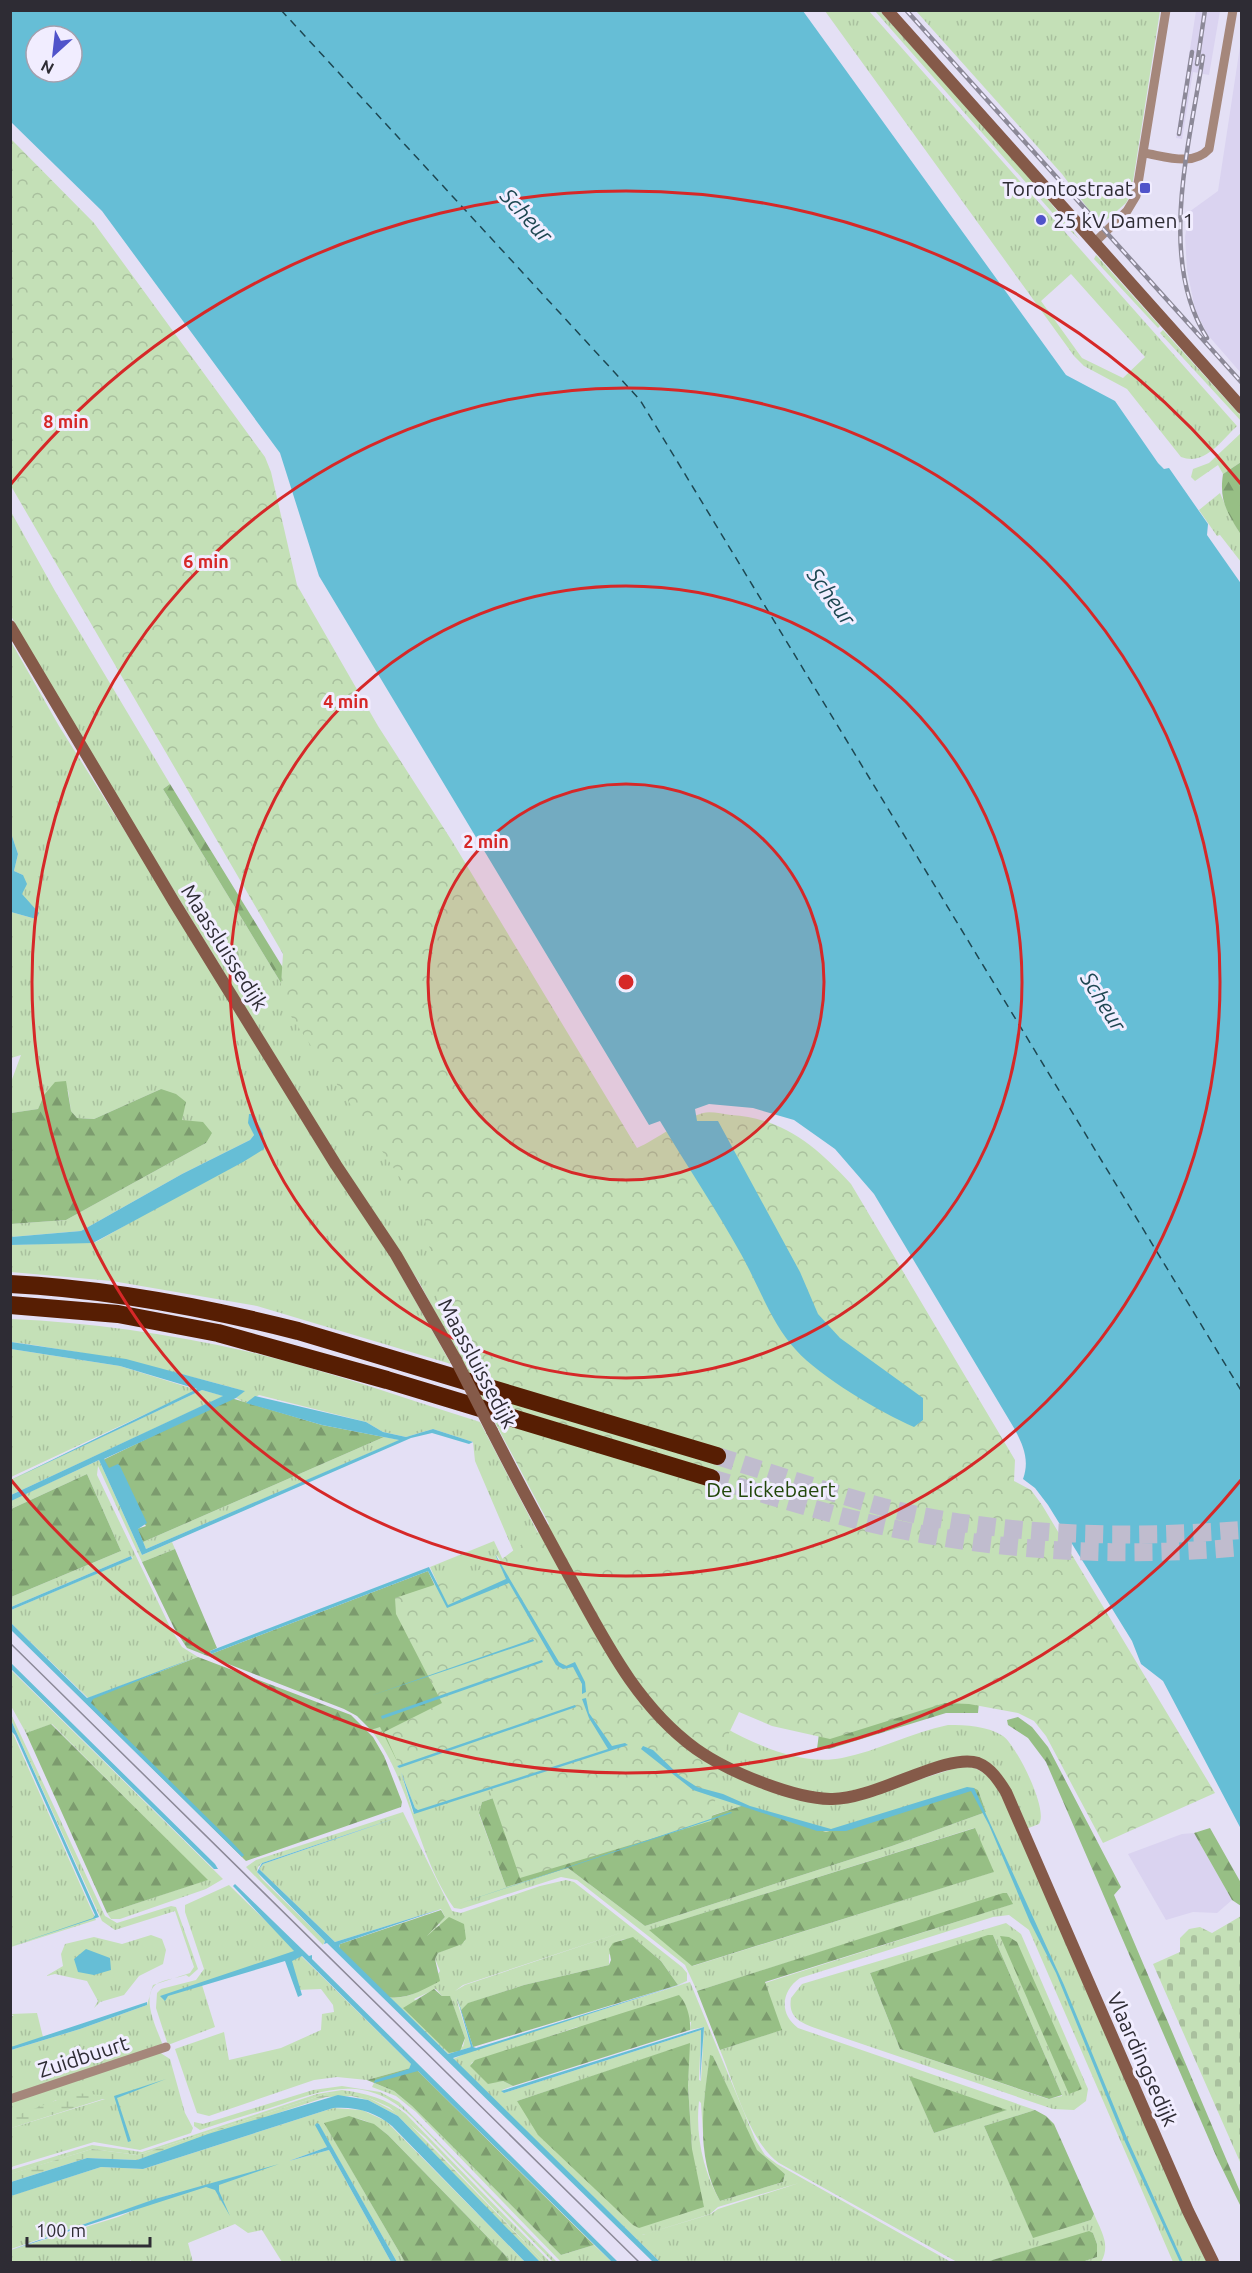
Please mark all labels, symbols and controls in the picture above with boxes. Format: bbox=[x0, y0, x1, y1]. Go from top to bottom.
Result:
north arrow bbox=[24, 24, 84, 84]
text: N bbox=[38, 57, 57, 78]
place label: Torontostraat bbox=[1002, 176, 1133, 200]
marker: Torontostraat bbox=[1138, 181, 1152, 195]
water label: Scheur bbox=[495, 182, 559, 248]
place label: 25 kV Damen 1 bbox=[1053, 208, 1194, 232]
marker: 25 kV Damen 1 bbox=[1034, 213, 1048, 227]
text: 8 min bbox=[43, 411, 89, 431]
text: 6 min bbox=[183, 551, 229, 571]
water label: Scheur bbox=[802, 562, 862, 630]
text: 4 min bbox=[323, 691, 369, 711]
text: 2 min bbox=[463, 831, 509, 851]
street label: Maassluissedijk bbox=[177, 880, 273, 1015]
water label: Scheur bbox=[1076, 966, 1132, 1036]
centre of rings bbox=[616, 972, 636, 992]
street label: Maassluissedijk bbox=[434, 1294, 522, 1432]
park label: De Lickebaert bbox=[706, 1477, 836, 1501]
street label: Vlaardingsedijk bbox=[1103, 1988, 1183, 2130]
street label: Zuidbuurt bbox=[35, 2030, 131, 2082]
scale bar bbox=[27, 2210, 150, 2248]
text: 100 m bbox=[36, 2220, 86, 2240]

